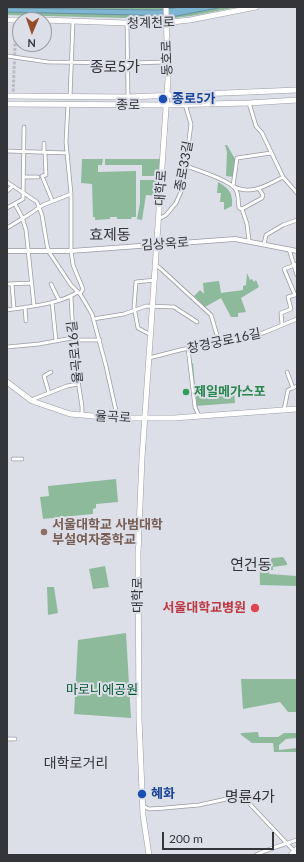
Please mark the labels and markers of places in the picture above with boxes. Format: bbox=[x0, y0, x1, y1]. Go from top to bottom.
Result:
place label: 종로5가 bbox=[172, 91, 215, 107]
marker: 종로5가 bbox=[157, 93, 169, 105]
place label: 제일메가스포 bbox=[194, 384, 266, 400]
marker: 제일메가스포 bbox=[181, 387, 191, 397]
place label: 서울대학교 사범대학 부설여자중학교 bbox=[52, 517, 163, 548]
marker: 서울대학교 사범대학 부설여자중학교 bbox=[39, 527, 49, 537]
place label: 서울대학교병원 bbox=[162, 600, 246, 616]
marker: 서울대학교병원 bbox=[249, 602, 261, 614]
place label: 혜화 bbox=[151, 786, 175, 802]
marker: 혜화 bbox=[136, 788, 148, 800]

